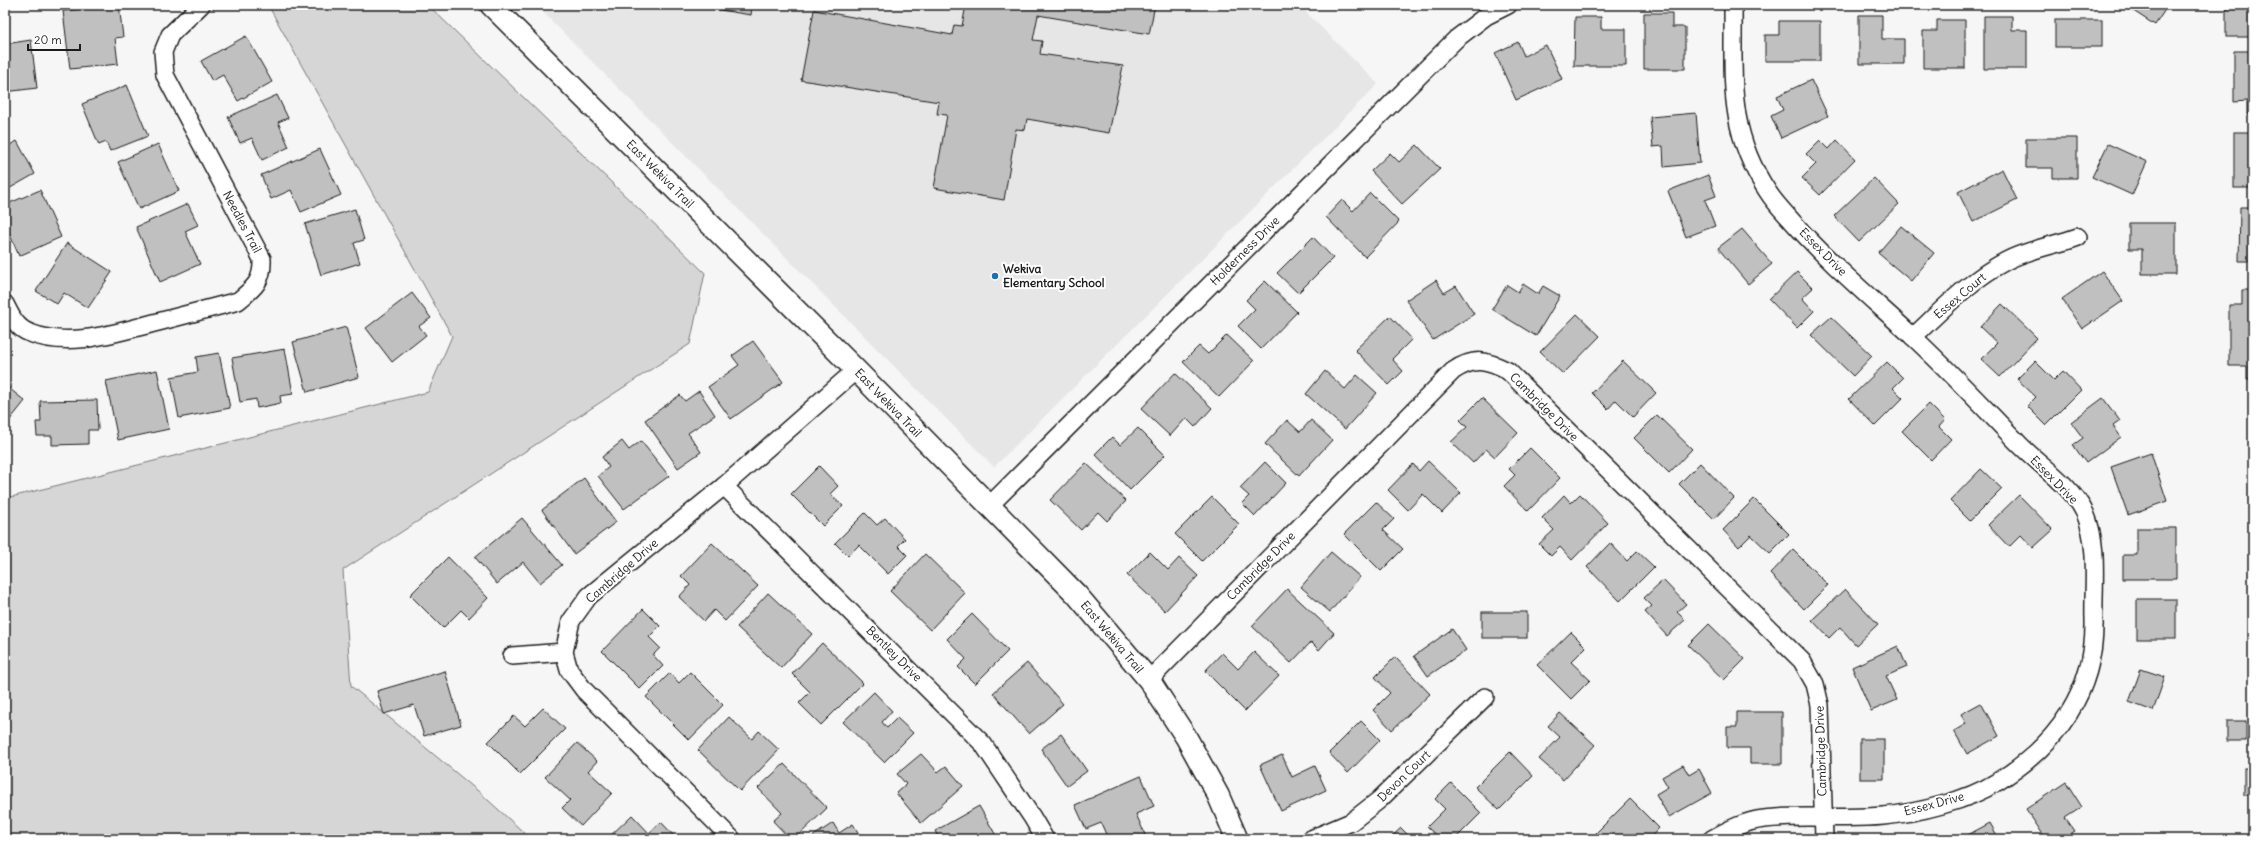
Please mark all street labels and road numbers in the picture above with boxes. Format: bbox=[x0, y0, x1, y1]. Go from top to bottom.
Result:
street label: East Wekiva Trail bbox=[623, 137, 697, 211]
street label: Needles Trail bbox=[220, 188, 265, 255]
street label: Holderness Drive bbox=[1207, 213, 1282, 288]
street label: Essex Drive bbox=[1796, 225, 1850, 279]
street label: Essex Court bbox=[1930, 269, 1989, 322]
street label: East Wekiva Trail bbox=[852, 365, 925, 440]
street label: Cambridge Drive bbox=[1507, 369, 1582, 444]
street label: Essex Drive bbox=[2027, 453, 2081, 507]
street label: Cambridge Drive bbox=[1223, 528, 1298, 603]
street label: Cambridge Drive bbox=[582, 535, 661, 606]
street label: East Wekiva Trail bbox=[1078, 597, 1147, 676]
street label: Bentley Drive bbox=[863, 623, 925, 685]
street label: Cambridge Drive bbox=[1811, 705, 1830, 797]
street label: Devon Court bbox=[1374, 747, 1433, 805]
street label: Essex Drive bbox=[1902, 788, 1966, 819]

